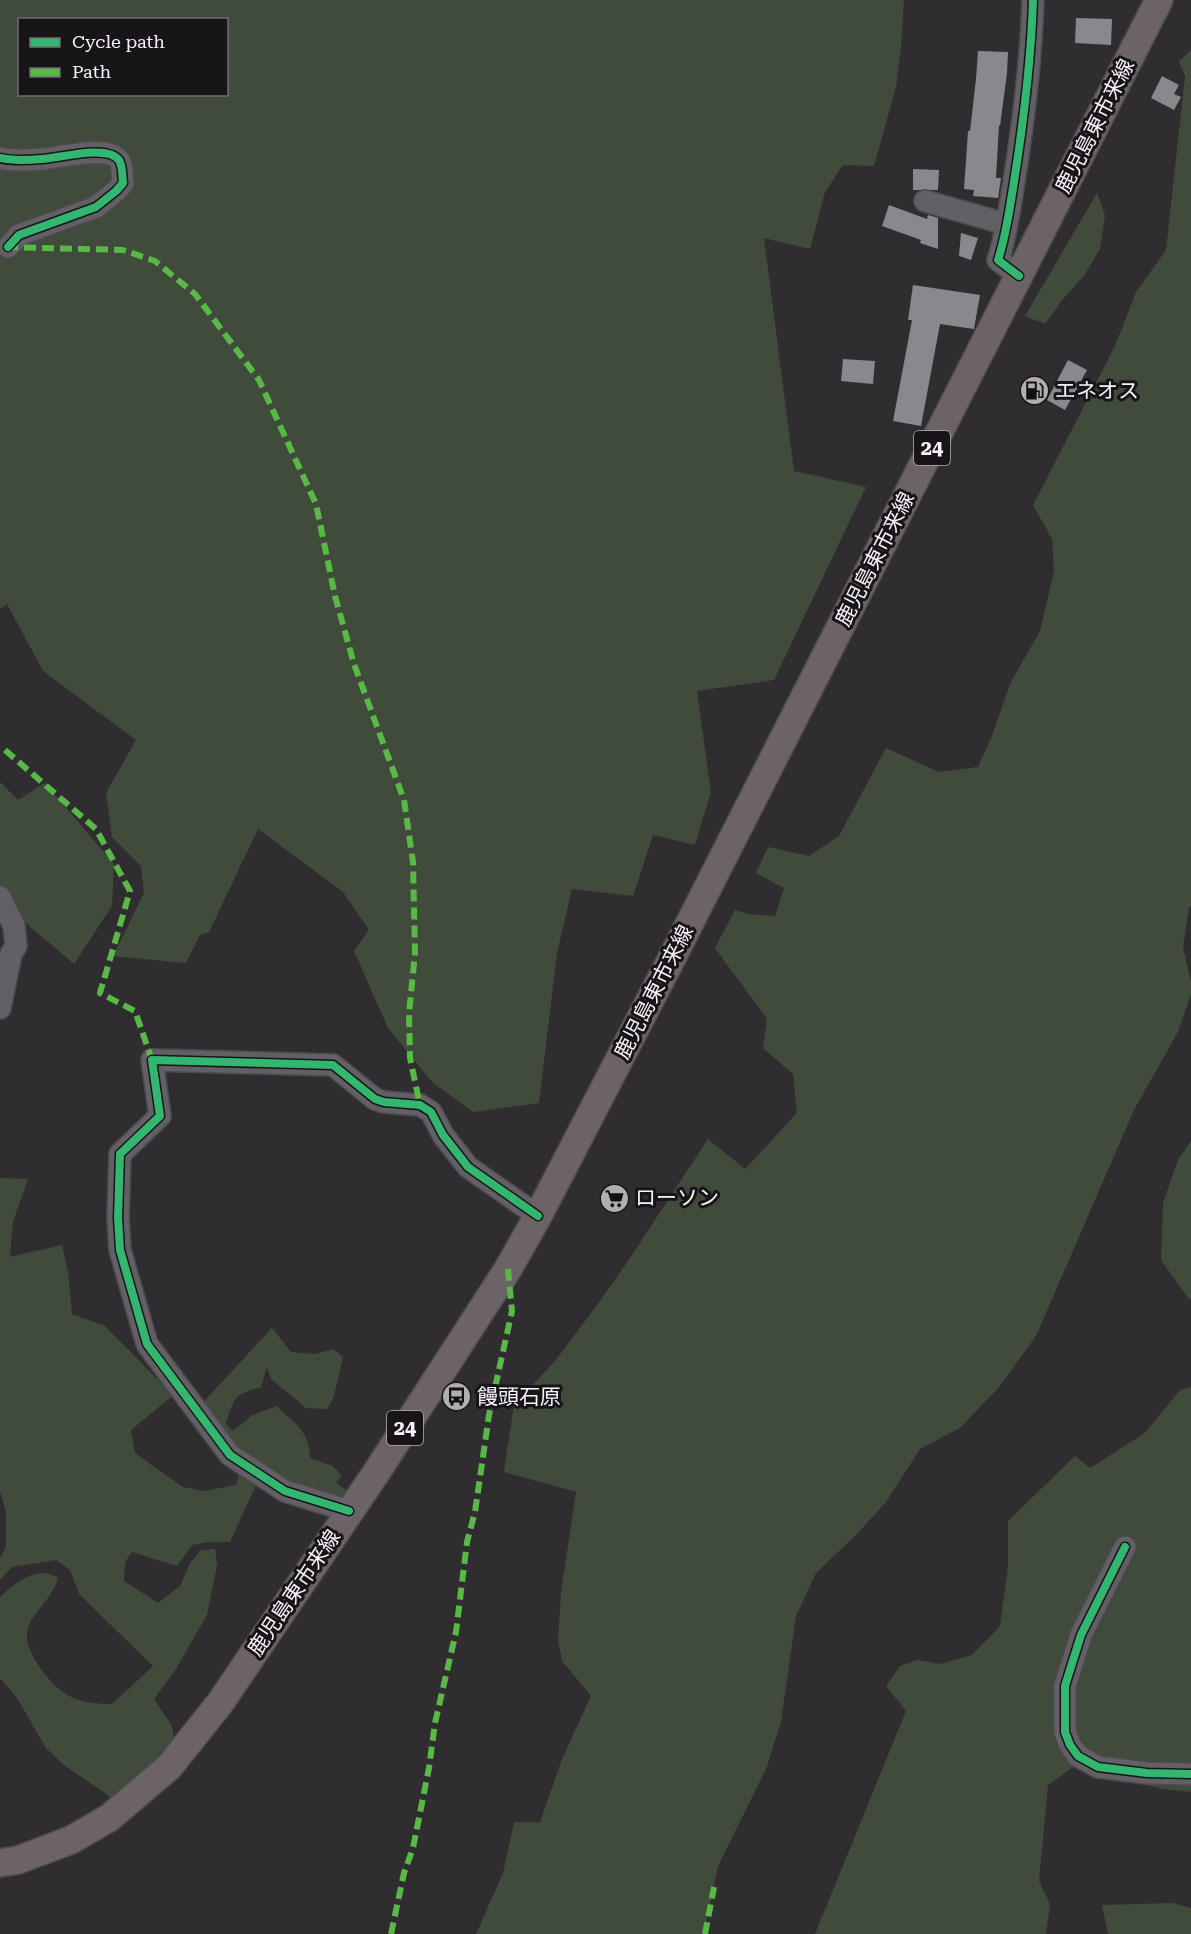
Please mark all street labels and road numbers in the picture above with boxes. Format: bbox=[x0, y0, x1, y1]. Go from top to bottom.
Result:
street label: 鹿児島東市来線 bbox=[1051, 55, 1139, 197]
road number: 24 bbox=[914, 431, 950, 465]
street label: 鹿児島東市来線 bbox=[831, 488, 919, 630]
street label: 鹿児島東市来線 bbox=[610, 921, 698, 1063]
road number: 24 bbox=[387, 1411, 423, 1445]
street label: 鹿児島東市来線 bbox=[243, 1525, 345, 1661]

